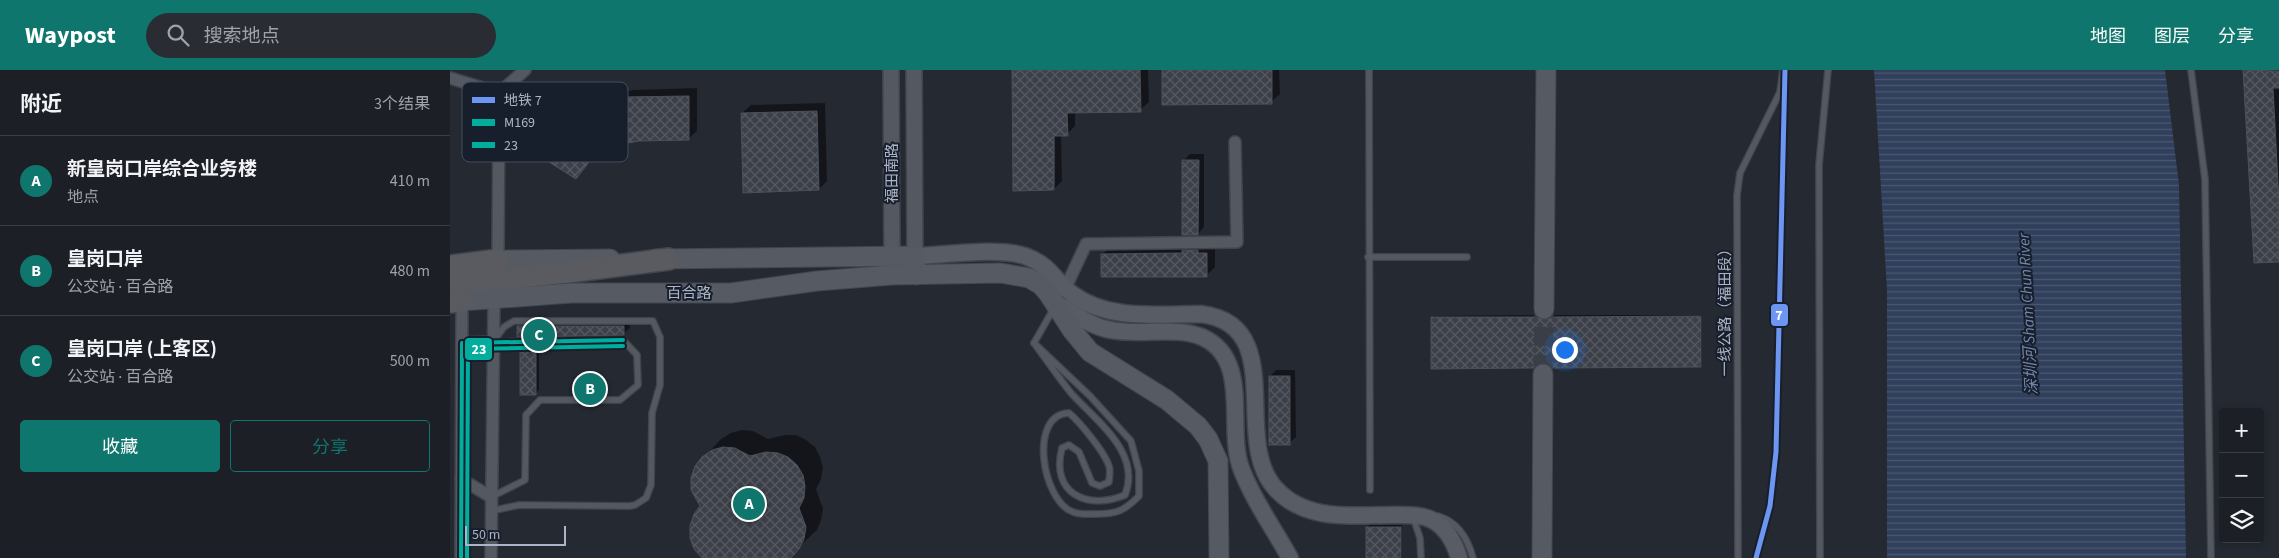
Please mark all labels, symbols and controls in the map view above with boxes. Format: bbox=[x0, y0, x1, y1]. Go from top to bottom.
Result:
search box bbox=[146, 13, 496, 58]
text: Waypost bbox=[25, 18, 116, 53]
icon: search bbox=[164, 21, 192, 49]
text: 搜索地点 bbox=[204, 23, 280, 50]
text: 地图 bbox=[2090, 24, 2126, 49]
text: 图层 bbox=[2154, 24, 2190, 49]
text: 分享 bbox=[2218, 24, 2254, 49]
legend bbox=[462, 82, 628, 162]
text: 附近 bbox=[20, 89, 62, 119]
text: 地铁 7 bbox=[504, 91, 542, 111]
text: 3个结果 bbox=[374, 93, 430, 115]
text: M169 bbox=[504, 113, 535, 133]
text: 23 bbox=[504, 136, 518, 156]
street label: 福田南路 bbox=[882, 143, 903, 203]
text: 新皇岗口岸综合业务楼 bbox=[67, 156, 257, 183]
text: A bbox=[31, 170, 41, 192]
text: 410 m bbox=[390, 170, 430, 192]
text: 地点 bbox=[67, 186, 99, 208]
water label: 深圳河 Sham Chun River bbox=[2013, 231, 2043, 396]
street label: 一线公路（福田段） bbox=[1715, 241, 1736, 377]
text: 皇岗口岸 bbox=[67, 246, 143, 273]
text: B bbox=[31, 260, 41, 282]
text: 480 m bbox=[390, 260, 430, 282]
text: 公交站 · 百合路 bbox=[67, 276, 173, 298]
street label: 百合路 bbox=[666, 283, 712, 304]
line badge: 7 bbox=[1770, 303, 1789, 327]
text: 7 bbox=[1775, 306, 1783, 326]
pin: C bbox=[523, 316, 555, 354]
text: 皇岗口岸 (上客区) bbox=[67, 336, 217, 363]
line badge: 23 bbox=[464, 337, 493, 361]
your location bbox=[1552, 337, 1578, 363]
text: 23 bbox=[472, 340, 486, 360]
text: C bbox=[31, 350, 41, 372]
text: 500 m bbox=[390, 350, 430, 372]
text: 公交站 · 百合路 bbox=[67, 366, 173, 388]
pin: B bbox=[574, 370, 606, 408]
map controls bbox=[2219, 408, 2264, 543]
button: + bbox=[2219, 408, 2264, 453]
button: 收藏 bbox=[20, 420, 220, 472]
button: 分享 bbox=[230, 420, 430, 472]
button: − bbox=[2219, 453, 2264, 498]
pin: A bbox=[733, 485, 765, 523]
button: layers bbox=[2219, 498, 2264, 543]
scale bar bbox=[465, 523, 566, 546]
text: 50 m bbox=[472, 525, 500, 545]

